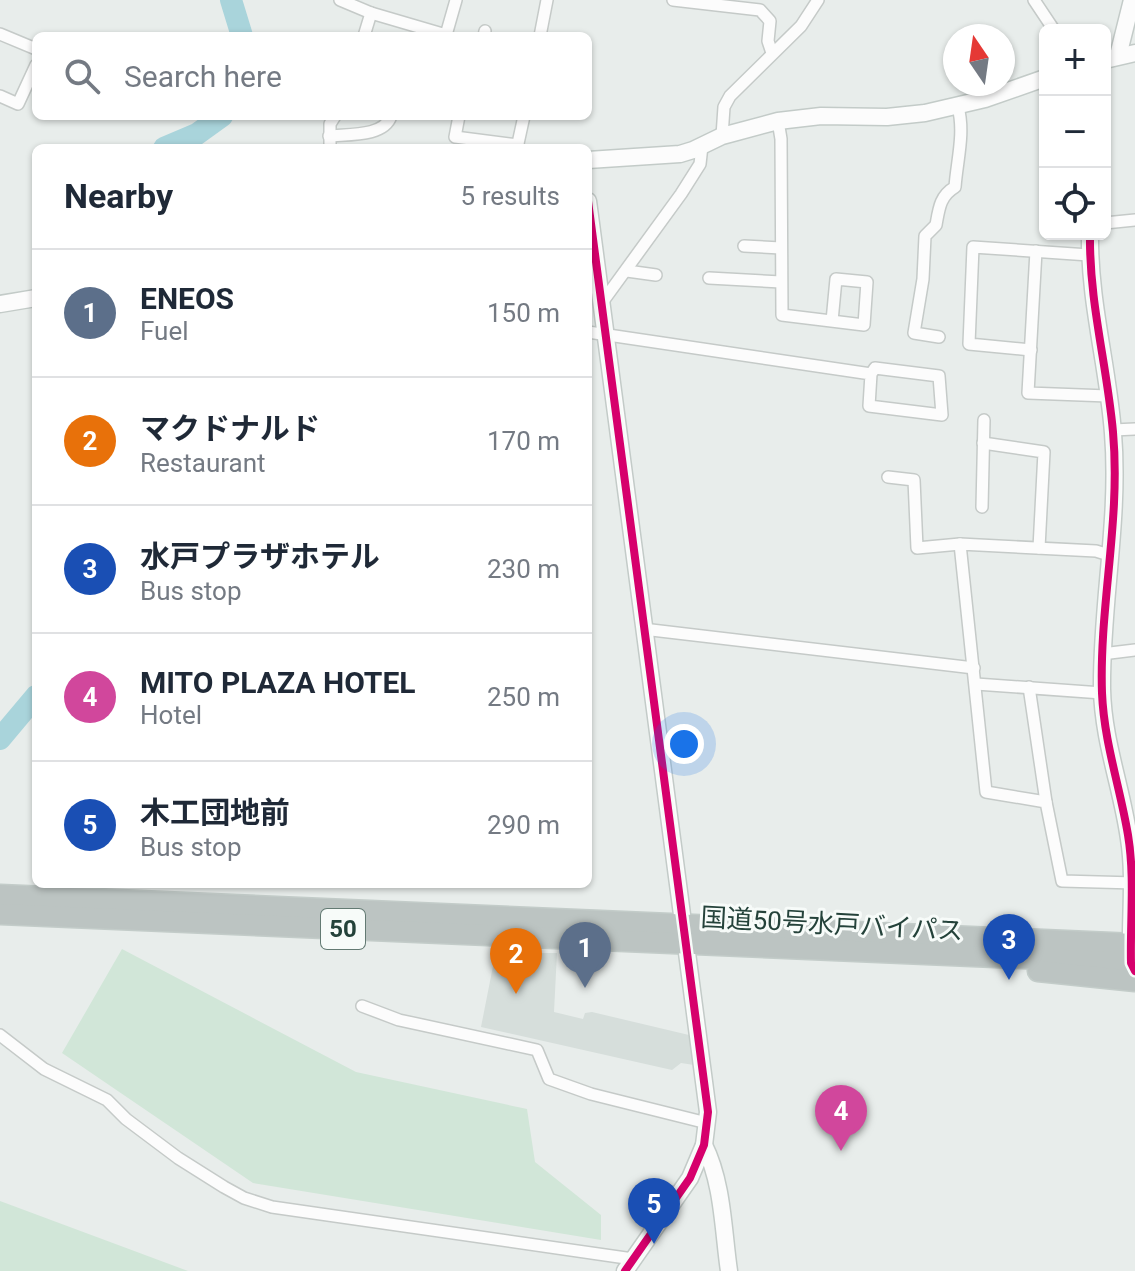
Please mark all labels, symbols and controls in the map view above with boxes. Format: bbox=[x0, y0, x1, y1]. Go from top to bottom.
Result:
north arrow bbox=[943, 24, 1015, 96]
map controls bbox=[1039, 24, 1111, 240]
button: + bbox=[1039, 24, 1111, 96]
search box bbox=[32, 32, 592, 120]
icon: search bbox=[60, 54, 104, 98]
text: Search here bbox=[124, 59, 282, 94]
button: − bbox=[1039, 96, 1111, 168]
button: locate bbox=[1039, 168, 1111, 240]
text: Nearby bbox=[64, 176, 173, 216]
text: 5 results bbox=[461, 181, 560, 211]
text: ENEOS bbox=[140, 281, 234, 316]
text: 1 bbox=[83, 298, 97, 328]
text: 150 m bbox=[487, 298, 560, 328]
text: Fuel bbox=[140, 316, 189, 346]
text: マクドナルド bbox=[140, 411, 320, 446]
text: 2 bbox=[83, 426, 97, 456]
text: 170 m bbox=[487, 426, 560, 456]
text: Restaurant bbox=[140, 448, 266, 478]
text: 水戸プラザホテル bbox=[140, 539, 380, 574]
text: 3 bbox=[83, 554, 97, 584]
text: 230 m bbox=[487, 554, 560, 584]
text: Bus stop bbox=[140, 576, 242, 606]
text: MITO PLAZA HOTEL bbox=[140, 665, 416, 700]
text: 4 bbox=[83, 682, 97, 712]
text: 250 m bbox=[487, 682, 560, 712]
text: Hotel bbox=[140, 700, 202, 730]
your location bbox=[664, 724, 704, 764]
text: 木工団地前 bbox=[140, 795, 290, 830]
text: 5 bbox=[83, 810, 97, 840]
text: 290 m bbox=[487, 810, 560, 840]
text: Bus stop bbox=[140, 832, 242, 862]
street label: 国道50号水戸バイパス bbox=[700, 902, 964, 946]
road number: 50 bbox=[321, 909, 365, 949]
pin: 3 bbox=[983, 914, 1035, 980]
pin: 1 bbox=[559, 922, 611, 988]
pin: 2 bbox=[490, 928, 542, 994]
pin: 4 bbox=[815, 1085, 867, 1151]
pin: 5 bbox=[628, 1178, 680, 1244]

